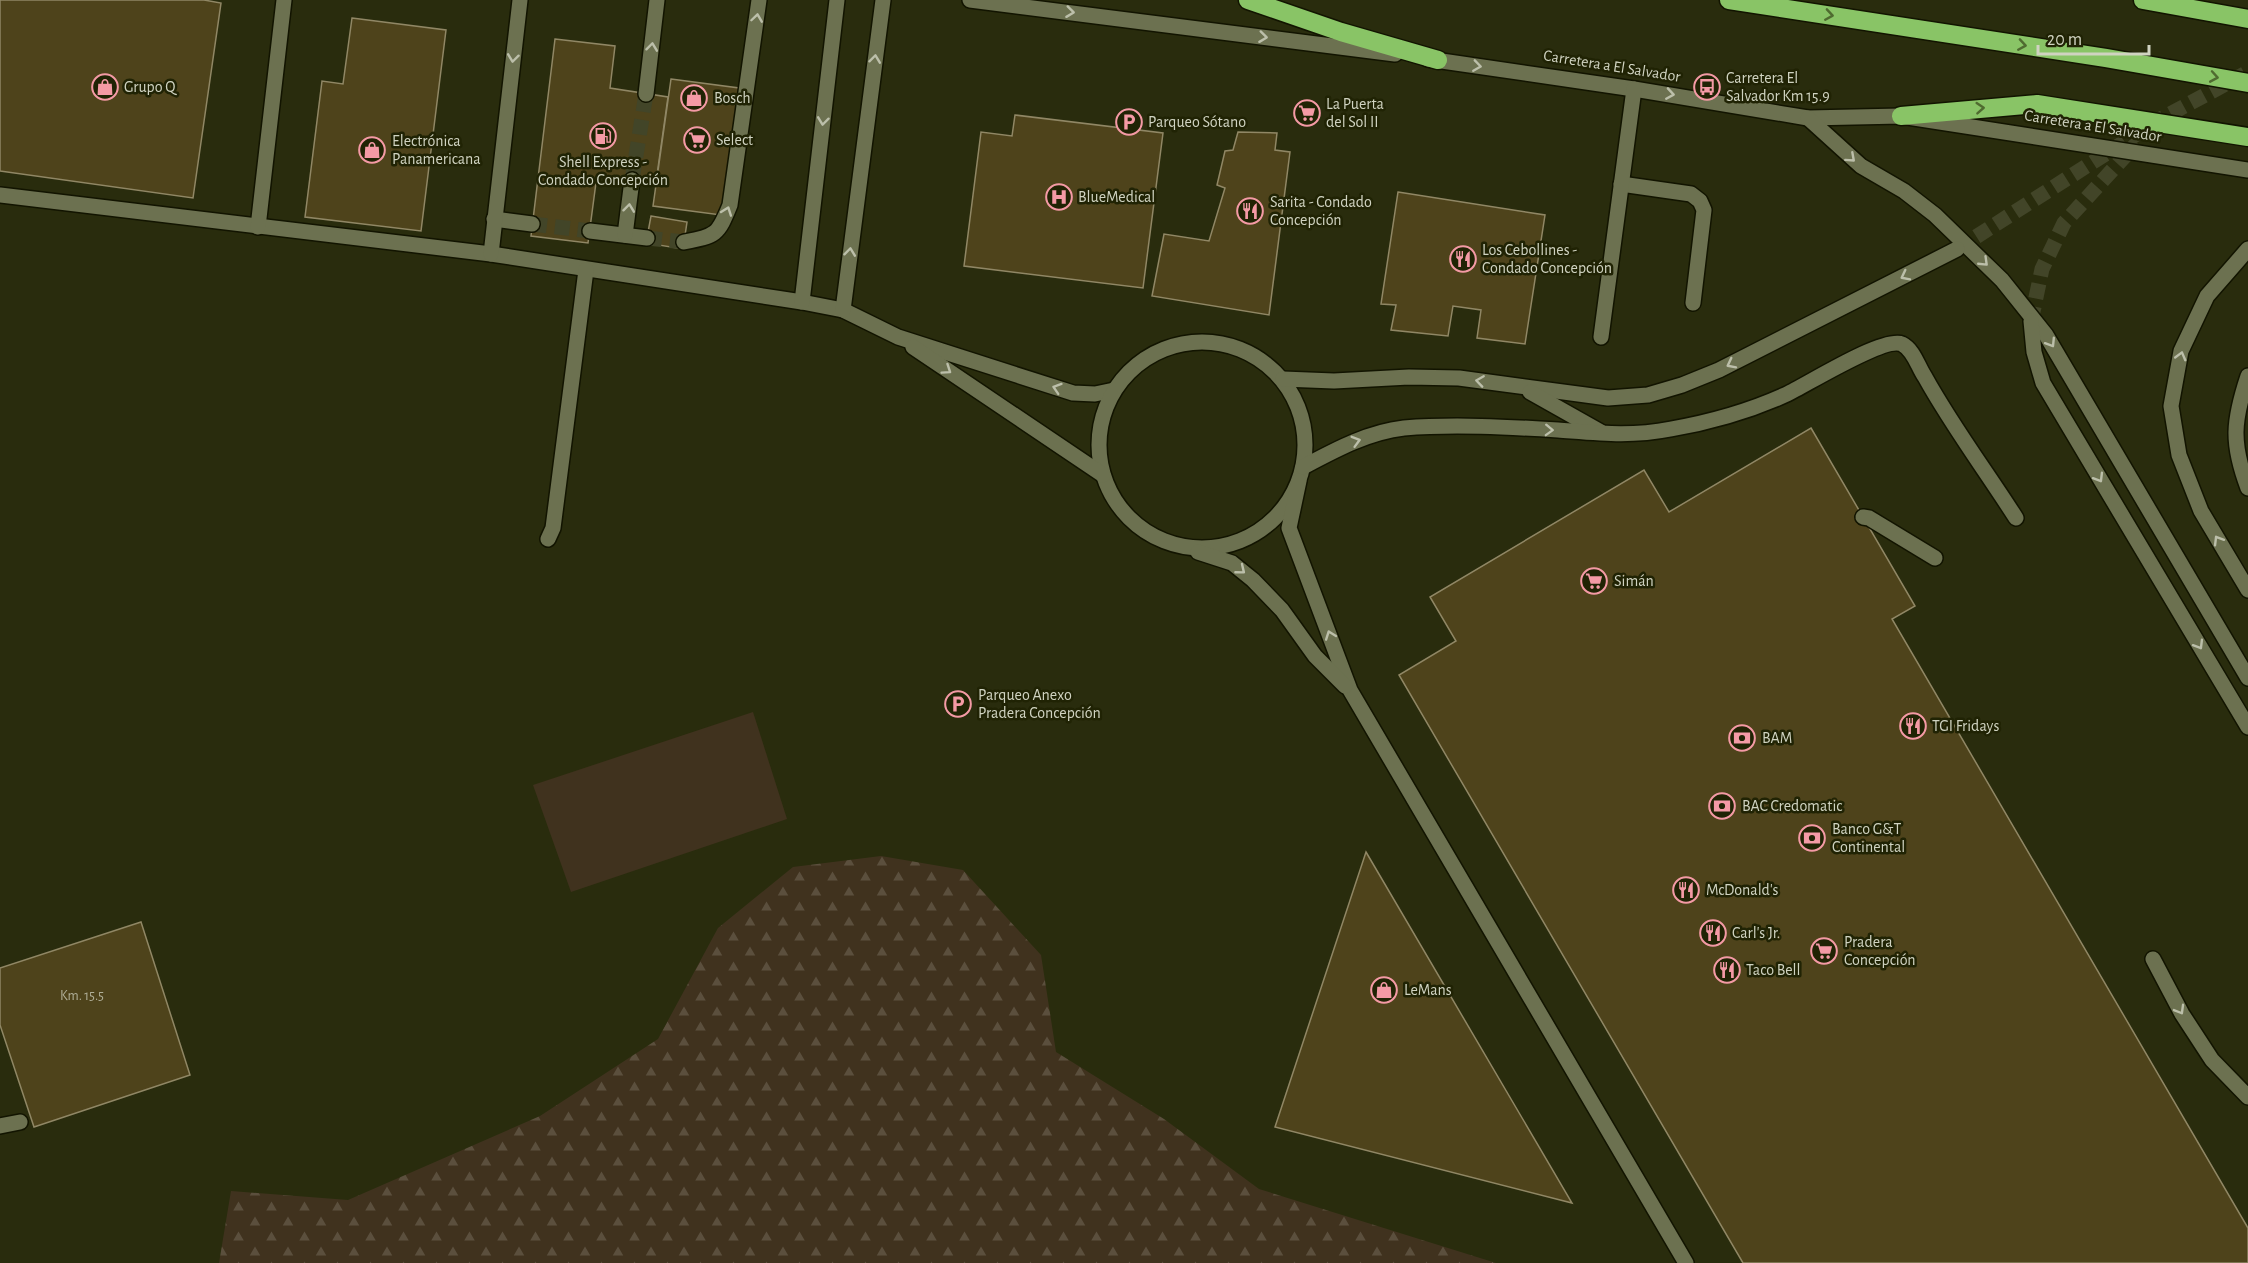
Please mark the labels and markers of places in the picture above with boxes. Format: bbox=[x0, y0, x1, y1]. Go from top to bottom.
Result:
place label: Carretera El Salvador Km 15.9 bbox=[1726, 70, 1830, 104]
shop icon: Grupo Q bbox=[90, 72, 120, 102]
bus stop icon: Carretera El Salvador Km 15.9 bbox=[1692, 72, 1722, 102]
place label: Grupo Q bbox=[124, 79, 177, 96]
shop icon: Bosch bbox=[679, 83, 709, 113]
place label: Bosch bbox=[714, 90, 751, 106]
place label: La Puerta del Sol II bbox=[1326, 96, 1384, 130]
supermarket icon: La Puerta del Sol II bbox=[1292, 98, 1322, 128]
parking icon: Parqueo Sótano bbox=[1114, 107, 1144, 137]
place label: Parqueo Sótano bbox=[1148, 114, 1246, 130]
fuel station icon: Shell Express - Condado Concepción bbox=[588, 121, 618, 151]
supermarket icon: Select bbox=[682, 125, 712, 155]
place label: Select bbox=[716, 132, 753, 148]
place label: Electrónica Panamericana bbox=[392, 133, 481, 167]
shop icon: Electrónica Panamericana bbox=[357, 135, 387, 165]
place label: Shell Express - Condado Concepción bbox=[538, 154, 668, 188]
hospital icon: BlueMedical bbox=[1044, 182, 1074, 212]
place label: BlueMedical bbox=[1078, 189, 1155, 205]
place label: Sarita - Condado Concepción bbox=[1270, 194, 1372, 228]
restaurant icon: Sarita - Condado Concepción bbox=[1235, 196, 1265, 226]
place label: Los Cebollines - Condado Concepción bbox=[1482, 242, 1612, 276]
restaurant icon: Los Cebollines - Condado Concepción bbox=[1448, 244, 1478, 274]
supermarket icon: Simán bbox=[1579, 566, 1609, 596]
place label: Simán bbox=[1614, 573, 1654, 589]
place label: Parqueo Anexo Pradera Concepción bbox=[978, 687, 1101, 721]
parking icon: Parqueo Anexo Pradera Concepción bbox=[943, 689, 973, 719]
restaurant icon: TGI Fridays bbox=[1898, 711, 1928, 741]
place label: TGI Fridays bbox=[1932, 718, 1999, 735]
bank icon: BAM bbox=[1727, 723, 1757, 753]
place label: BAM bbox=[1762, 730, 1792, 746]
bank icon: BAC Credomatic bbox=[1707, 791, 1737, 821]
place label: BAC Credomatic bbox=[1742, 798, 1842, 814]
place label: Banco G&T Continental bbox=[1832, 821, 1905, 855]
bank icon: Banco G&T Continental bbox=[1797, 823, 1827, 853]
restaurant icon: McDonald's bbox=[1671, 875, 1701, 905]
place label: McDonald's bbox=[1706, 882, 1779, 898]
restaurant icon: Carl's Jr. bbox=[1698, 918, 1728, 948]
place label: Carl's Jr. bbox=[1732, 925, 1780, 941]
place label: Pradera Concepción bbox=[1844, 934, 1916, 968]
supermarket icon: Pradera Concepción bbox=[1809, 936, 1839, 966]
restaurant icon: Taco Bell bbox=[1712, 955, 1742, 985]
place label: Taco Bell bbox=[1746, 962, 1801, 978]
shop icon: LeMans bbox=[1369, 975, 1399, 1005]
place label: LeMans bbox=[1404, 982, 1452, 998]

